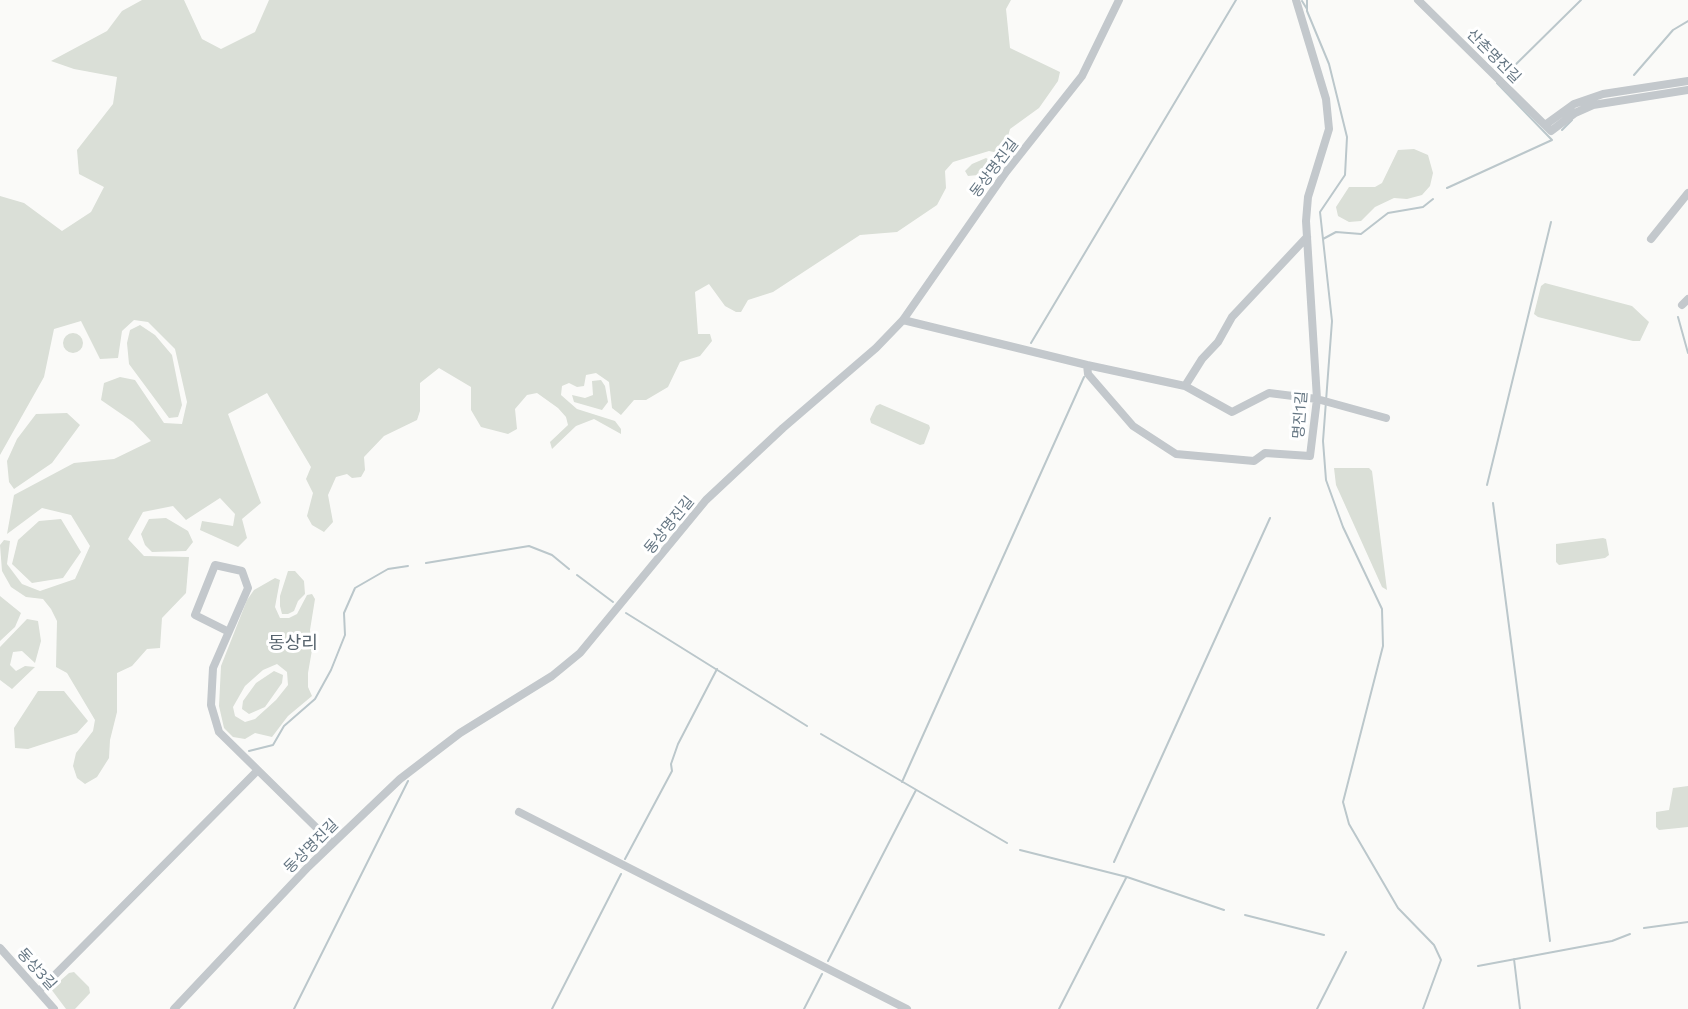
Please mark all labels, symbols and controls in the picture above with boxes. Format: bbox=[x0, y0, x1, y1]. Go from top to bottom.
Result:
street label: 산촌명진길 bbox=[1463, 25, 1525, 87]
street label: 동상명진길 bbox=[966, 135, 1022, 201]
street label: 명진1길 bbox=[1289, 391, 1311, 439]
street label: 동상명진길 bbox=[640, 493, 698, 557]
district label: 동상리 bbox=[268, 632, 318, 654]
street label: 동상명진길 bbox=[280, 815, 342, 877]
street label: 동상3길 bbox=[14, 944, 60, 994]

